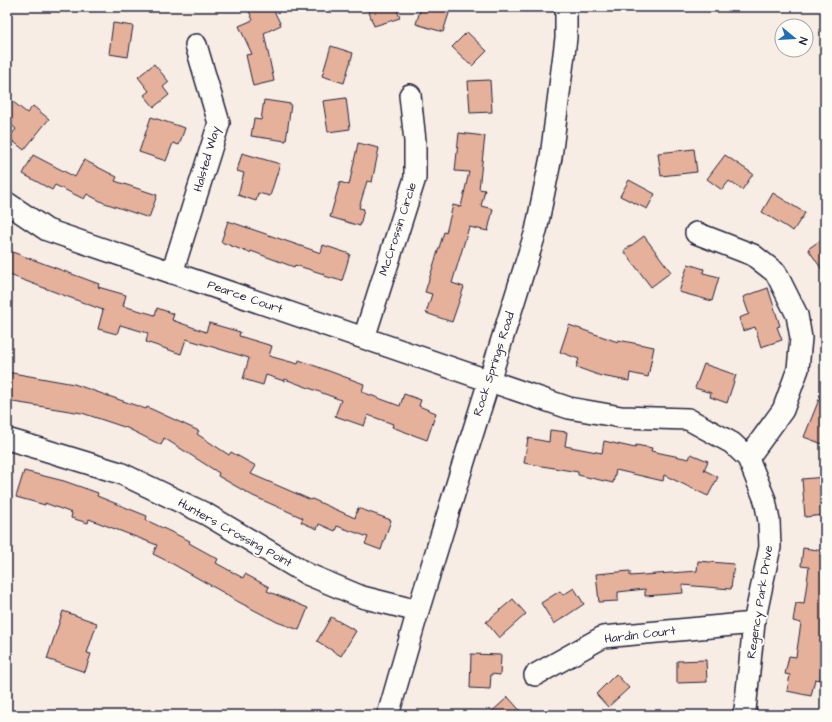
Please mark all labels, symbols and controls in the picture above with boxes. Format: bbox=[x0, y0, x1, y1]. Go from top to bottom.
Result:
north arrow bbox=[774, 18, 814, 58]
text: N bbox=[795, 35, 811, 47]
street label: Halsted Way bbox=[190, 124, 226, 194]
street label: McCrossin Circle bbox=[375, 180, 421, 278]
street label: Pearce Court bbox=[205, 276, 285, 318]
street label: Rock Springs Road bbox=[469, 310, 520, 419]
street label: Hunters Crossing Point bbox=[174, 495, 295, 572]
street label: Regency Park Drive bbox=[743, 544, 778, 660]
street label: Hardin Court bbox=[603, 622, 677, 648]

